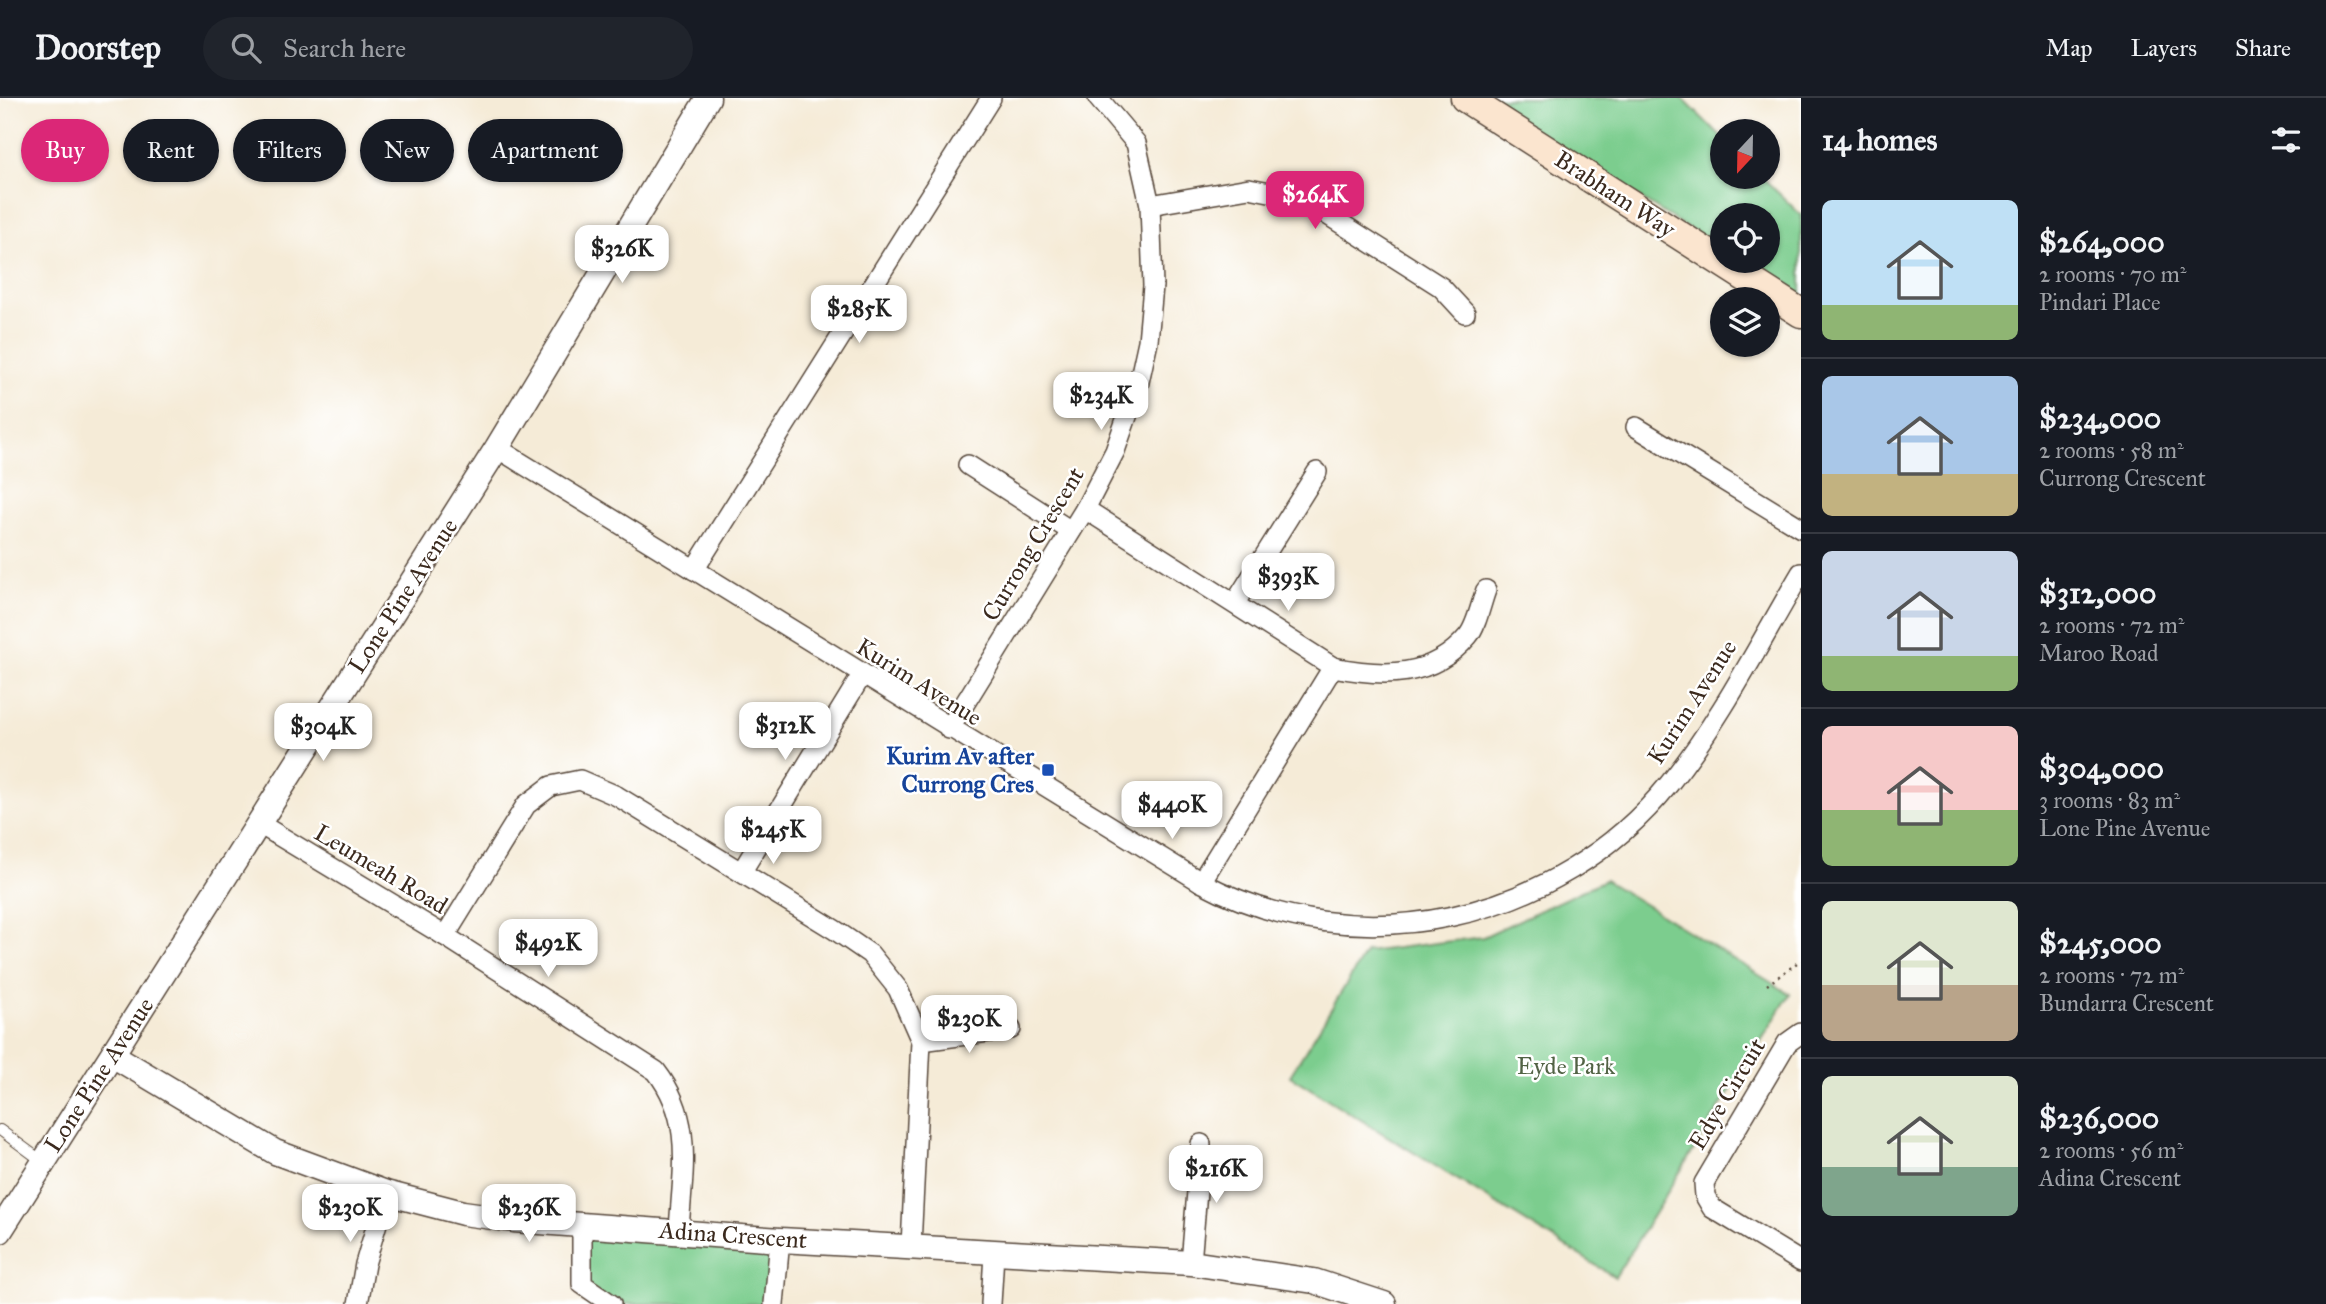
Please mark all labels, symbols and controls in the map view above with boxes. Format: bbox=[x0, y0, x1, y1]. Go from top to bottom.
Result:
search box bbox=[203, 17, 693, 80]
text: Doorstep bbox=[35, 28, 161, 68]
icon: search bbox=[227, 29, 265, 67]
text: Search here bbox=[283, 32, 406, 64]
text: Map bbox=[2046, 33, 2093, 63]
text: Layers bbox=[2131, 33, 2197, 63]
text: Share bbox=[2235, 33, 2291, 63]
chip: Buy bbox=[21, 119, 109, 182]
chip: Rent bbox=[123, 119, 219, 182]
chip: Filters bbox=[233, 119, 346, 182]
chip: New bbox=[360, 119, 454, 182]
chip: Apartment bbox=[468, 119, 623, 182]
north arrow bbox=[1710, 119, 1780, 189]
map controls bbox=[1710, 119, 1780, 357]
icon: filters bbox=[2267, 121, 2305, 159]
text: 14 homes bbox=[1822, 122, 1937, 158]
street label: Brabham Way bbox=[1549, 144, 1682, 245]
pin: $264K bbox=[1266, 172, 1364, 231]
text: $264K bbox=[1282, 180, 1348, 208]
button: locate bbox=[1710, 203, 1780, 273]
text: $264,000 bbox=[2039, 224, 2165, 260]
pin: $326K bbox=[573, 226, 671, 285]
icon: home bbox=[1878, 228, 1962, 312]
text: $326K bbox=[591, 234, 653, 262]
text: 2 rooms · 70 m² bbox=[2039, 260, 2187, 288]
pin: $285K bbox=[810, 286, 908, 345]
button: layers bbox=[1710, 287, 1780, 357]
text: Pindari Place bbox=[2039, 288, 2160, 316]
text: $285K bbox=[827, 294, 891, 322]
pin: $234K bbox=[1052, 372, 1150, 432]
text: $234K bbox=[1069, 381, 1133, 409]
text: $234,000 bbox=[2039, 400, 2161, 436]
icon: home bbox=[1878, 404, 1962, 488]
text: 2 rooms · 58 m² bbox=[2039, 436, 2184, 464]
street label: Currong Crescent bbox=[975, 461, 1091, 626]
text: Currong Crescent bbox=[2039, 464, 2206, 492]
street label: Lone Pine Avenue bbox=[342, 513, 464, 679]
pin: $393K bbox=[1239, 554, 1337, 613]
text: $393K bbox=[1258, 562, 1318, 590]
text: $312,000 bbox=[2039, 575, 2156, 611]
icon: home bbox=[1878, 579, 1962, 663]
text: 2 rooms · 72 m² bbox=[2039, 611, 2184, 639]
street label: Kurim Avenue bbox=[851, 632, 987, 732]
street label: Kurim Avenue bbox=[1641, 634, 1743, 770]
text: Maroo Road bbox=[2039, 639, 2158, 667]
pin: $312K bbox=[736, 702, 834, 762]
pin: $304K bbox=[274, 704, 372, 763]
text: $312K bbox=[755, 711, 815, 739]
text: $304K bbox=[290, 712, 356, 740]
place label: Kurim Av after Currong Cres bbox=[886, 741, 1035, 799]
text: $304,000 bbox=[2039, 750, 2164, 786]
icon: home bbox=[1878, 754, 1962, 838]
marker: Kurim Av after Currong Cres bbox=[1040, 762, 1056, 778]
pin: $440K bbox=[1123, 782, 1221, 841]
text: 3 rooms · 83 m² bbox=[2039, 786, 2180, 814]
text: $440K bbox=[1137, 790, 1207, 818]
pin: $245K bbox=[724, 806, 822, 866]
text: Lone Pine Avenue bbox=[2039, 814, 2210, 842]
text: $245K bbox=[741, 815, 805, 843]
street label: Leumeah Road bbox=[309, 817, 453, 921]
pin: $492K bbox=[499, 920, 597, 979]
text: $245,000 bbox=[2039, 925, 2162, 961]
text: $492K bbox=[515, 928, 581, 956]
icon: home bbox=[1878, 929, 1962, 1013]
text: 2 rooms · 72 m² bbox=[2039, 961, 2184, 989]
text: Bundarra Crescent bbox=[2039, 989, 2214, 1017]
street label: Lone Pine Avenue bbox=[38, 992, 160, 1158]
pin: $230K bbox=[920, 996, 1018, 1055]
text: $230K bbox=[937, 1004, 1001, 1032]
street label: Edye Circuit bbox=[1682, 1032, 1772, 1155]
park label: Eyde Park bbox=[1517, 1051, 1616, 1081]
text: $236,000 bbox=[2039, 1100, 2159, 1136]
icon: home bbox=[1878, 1104, 1962, 1188]
text: 2 rooms · 56 m² bbox=[2039, 1136, 2183, 1164]
pin: $216K bbox=[1167, 1146, 1265, 1205]
text: $216K bbox=[1185, 1154, 1247, 1182]
text: Adina Crescent bbox=[2039, 1164, 2181, 1192]
pin: $230K bbox=[301, 1184, 399, 1244]
pin: $236K bbox=[480, 1184, 578, 1244]
text: $230K bbox=[318, 1193, 382, 1221]
text: $236K bbox=[498, 1193, 560, 1221]
street label: Adina Crescent bbox=[657, 1215, 809, 1255]

